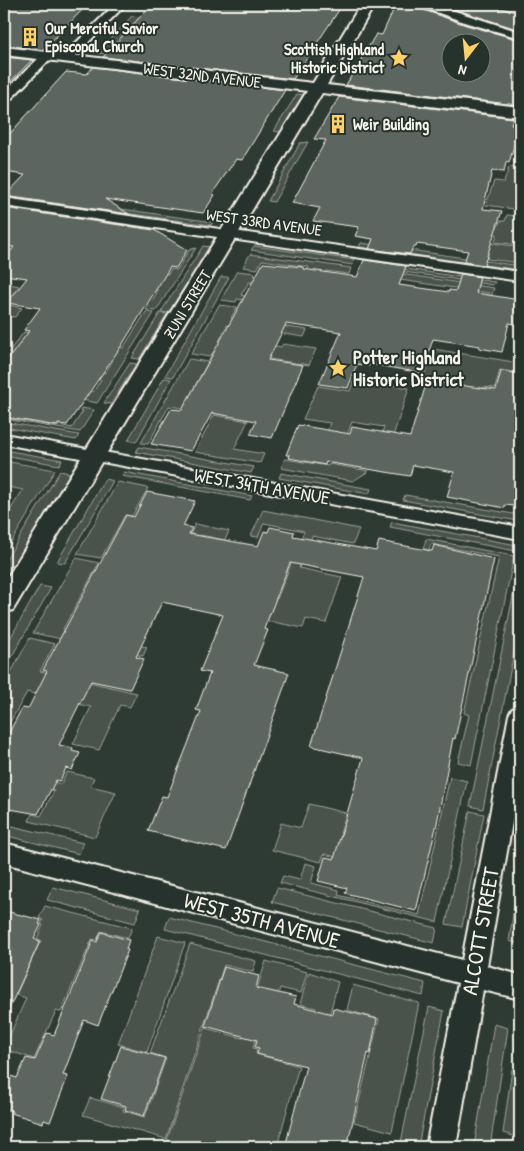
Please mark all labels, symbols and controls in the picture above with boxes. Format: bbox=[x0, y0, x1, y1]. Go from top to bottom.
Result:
place label: Our Merciful Savior Episcopal Church bbox=[45, 17, 159, 58]
building icon: Our Merciful Savior Episcopal Church bbox=[19, 26, 41, 48]
north arrow bbox=[442, 32, 492, 82]
place label: Scottish Highland Historic District bbox=[284, 38, 385, 78]
place icon: Scottish Highland Historic District bbox=[388, 47, 410, 69]
street label: WEST 32ND AVENUE bbox=[142, 57, 262, 93]
text: N bbox=[456, 61, 468, 81]
building icon: Weir Building bbox=[327, 113, 349, 135]
place label: Weir Building bbox=[353, 113, 429, 136]
street label: WEST 33RD AVENUE bbox=[205, 203, 323, 241]
street label: ZUNI STREET bbox=[158, 265, 216, 342]
place label: Potter Highland Historic District bbox=[353, 344, 465, 392]
place icon: Potter Highland Historic District bbox=[327, 357, 349, 379]
street label: WEST 34TH AVENUE bbox=[192, 461, 332, 511]
street label: ALCOTT STREET bbox=[454, 864, 506, 997]
street label: WEST 35TH AVENUE bbox=[181, 885, 343, 955]

